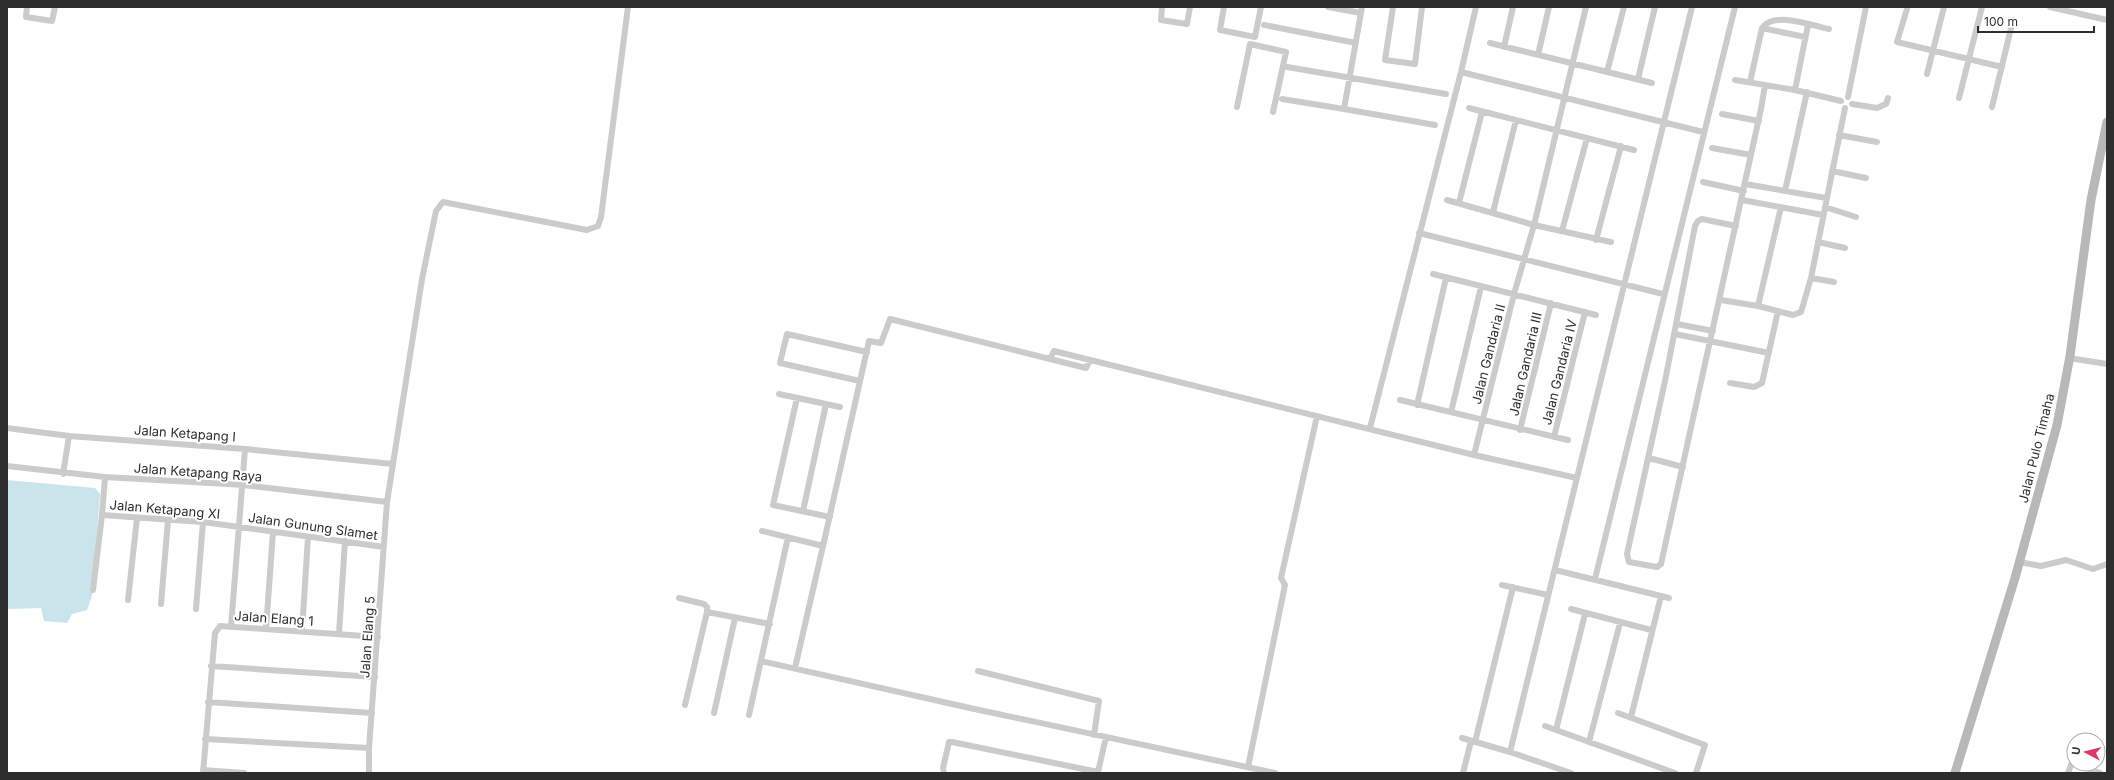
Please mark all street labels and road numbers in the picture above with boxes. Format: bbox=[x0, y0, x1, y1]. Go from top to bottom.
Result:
street label: Jalan Gandaria II bbox=[1468, 302, 1508, 406]
street label: Jalan Gandaria III bbox=[1505, 310, 1545, 418]
street label: Jalan Gandaria IV bbox=[1538, 318, 1580, 426]
street label: Jalan Pulo Timaha bbox=[2015, 392, 2057, 504]
street label: Jalan Ketapang I bbox=[134, 421, 236, 445]
street label: Jalan Ketapang Raya bbox=[133, 460, 263, 484]
street label: Jalan Ketapang XI bbox=[109, 496, 221, 522]
street label: Jalan Gunung Slamet bbox=[247, 509, 379, 543]
street label: Jalan Elang 5 bbox=[356, 595, 378, 678]
street label: Jalan Elang 1 bbox=[234, 607, 314, 629]

